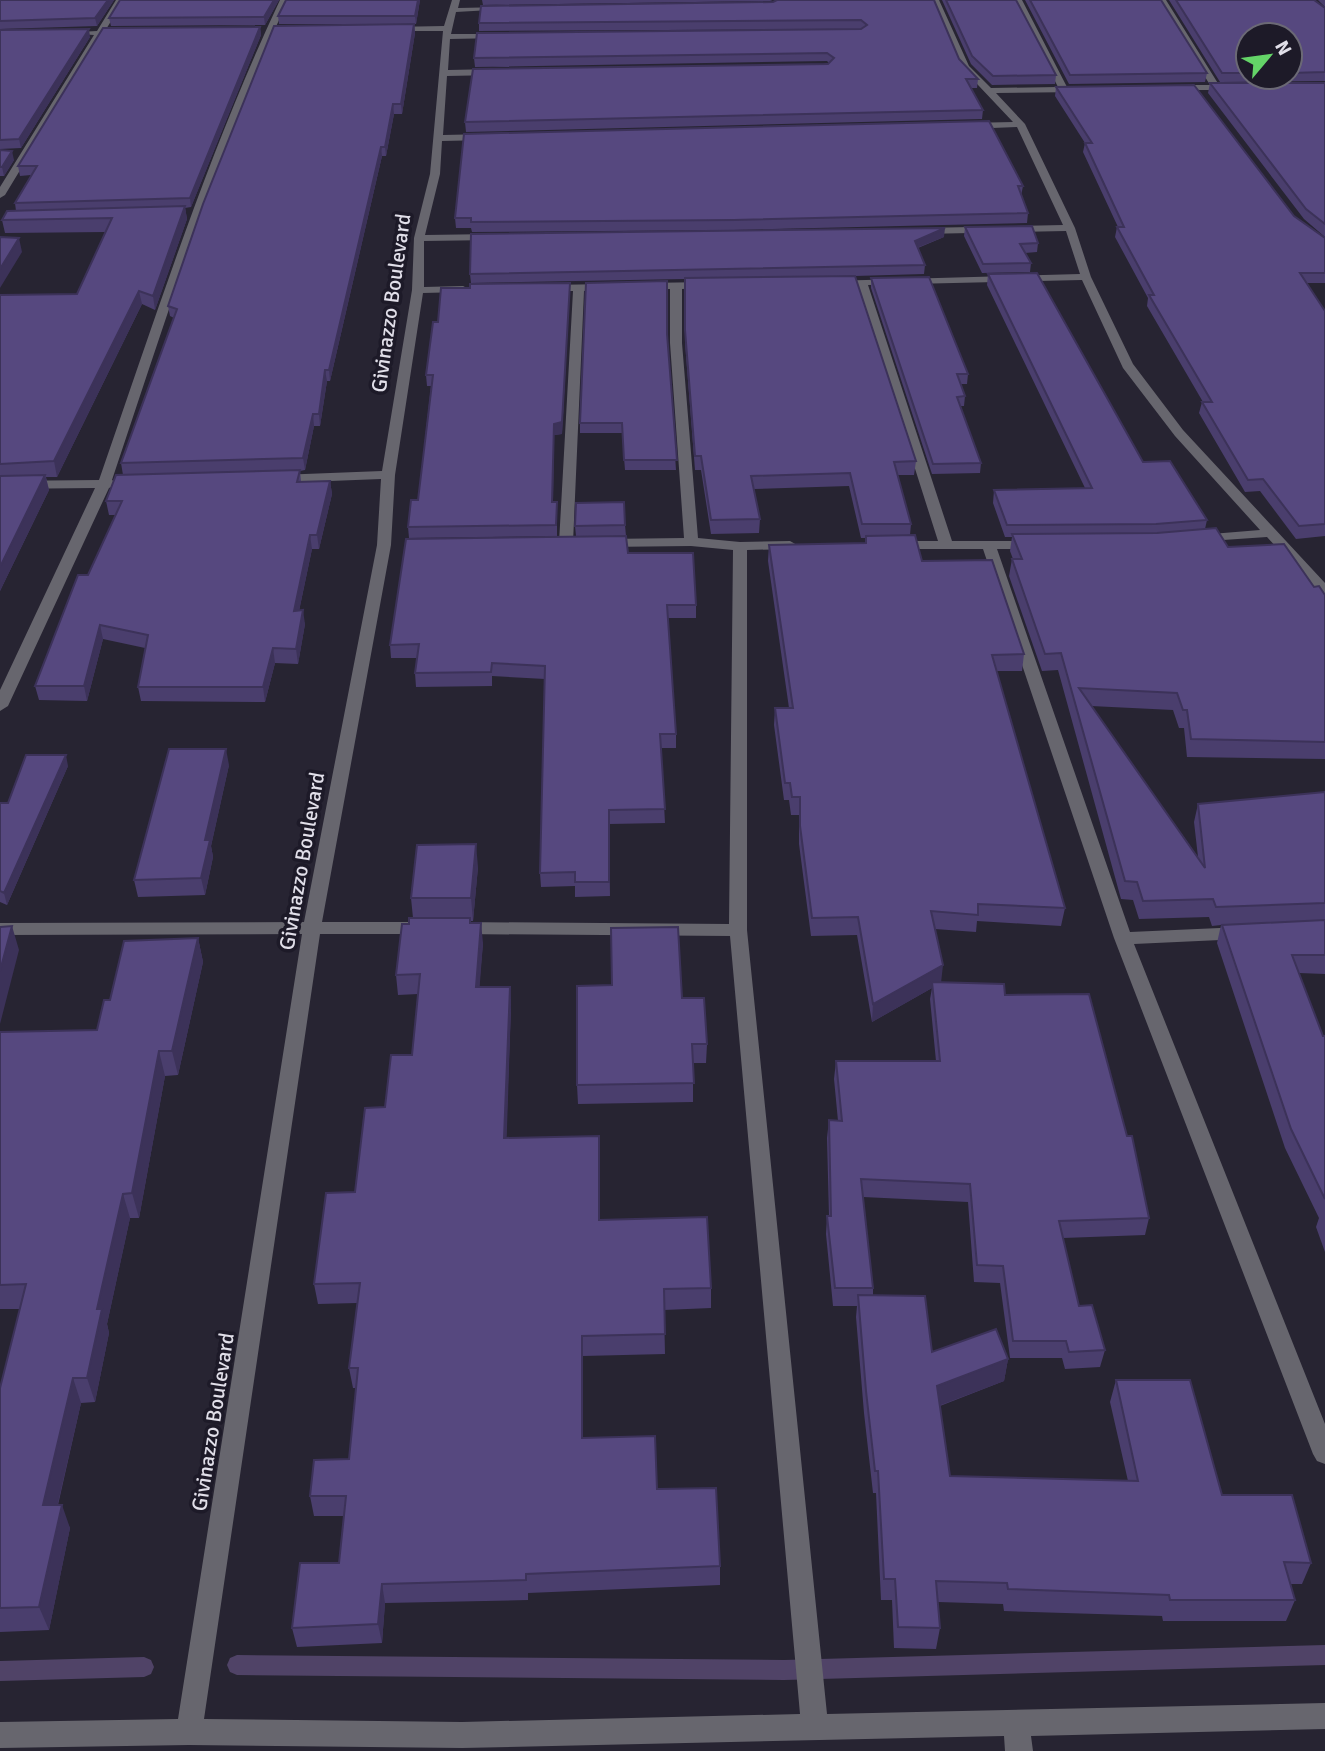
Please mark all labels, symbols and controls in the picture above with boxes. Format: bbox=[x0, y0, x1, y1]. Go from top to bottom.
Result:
north arrow bbox=[1234, 21, 1304, 91]
text: N bbox=[1269, 37, 1297, 60]
street label: Givinazzo Boulevard bbox=[366, 212, 416, 394]
street label: Givinazzo Boulevard bbox=[274, 770, 330, 952]
street label: Givinazzo Boulevard bbox=[186, 1331, 240, 1513]

